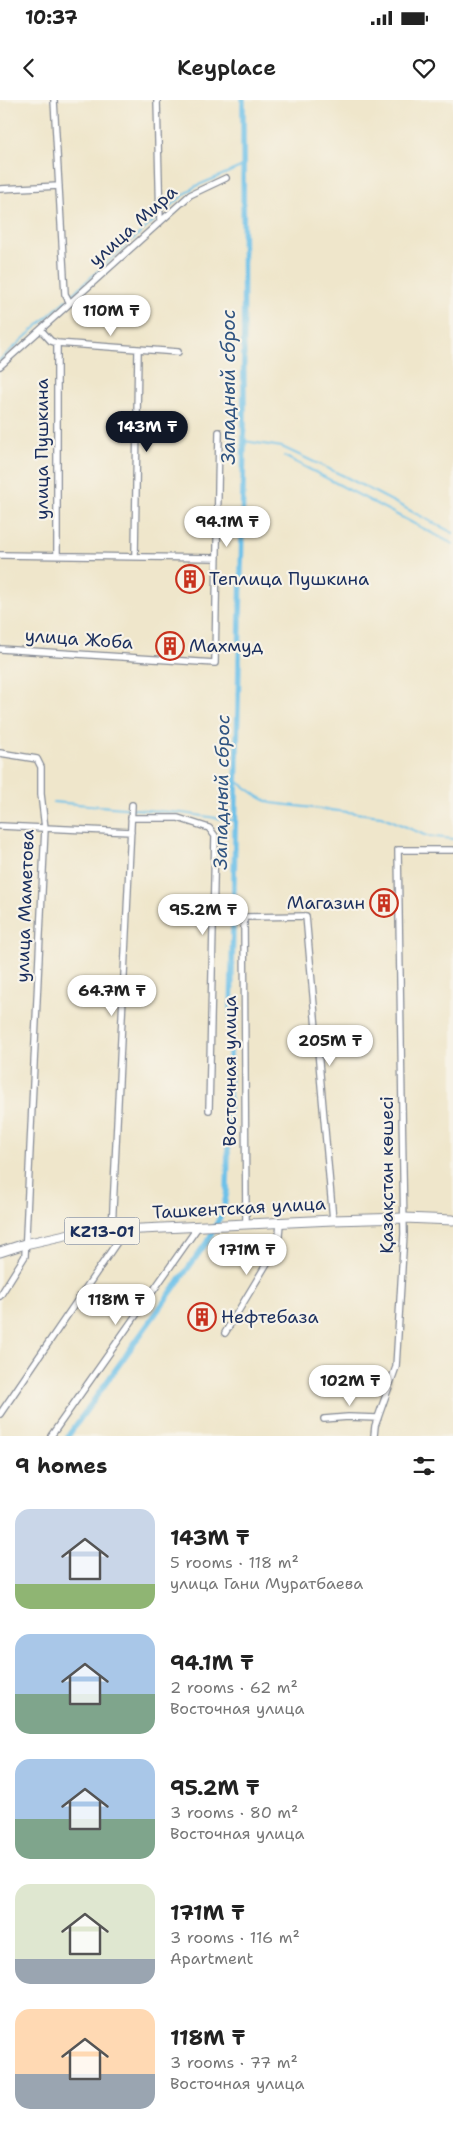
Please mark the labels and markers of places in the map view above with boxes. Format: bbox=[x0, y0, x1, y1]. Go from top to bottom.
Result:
pin: 110M ₸ bbox=[70, 294, 152, 337]
pin: 143M ₸ bbox=[106, 410, 188, 453]
pin: 94.1M ₸ bbox=[181, 506, 273, 548]
building icon: Теплица Пушкина bbox=[175, 564, 205, 594]
place label: Теплица Пушкина bbox=[209, 567, 369, 591]
building icon: Махмуд bbox=[155, 631, 185, 661]
place label: Махмуд bbox=[189, 634, 264, 658]
building icon: Магазин bbox=[369, 888, 399, 918]
place label: Магазин bbox=[287, 891, 365, 915]
pin: 95.2M ₸ bbox=[157, 894, 249, 936]
pin: 64.7M ₸ bbox=[66, 974, 158, 1017]
pin: 205M ₸ bbox=[289, 1024, 371, 1067]
pin: 171M ₸ bbox=[206, 1234, 288, 1276]
pin: 118M ₸ bbox=[75, 1284, 157, 1326]
building icon: Нефтебаза bbox=[187, 1302, 217, 1332]
place label: Нефтебаза bbox=[221, 1305, 319, 1329]
pin: 102M ₸ bbox=[309, 1364, 391, 1407]

